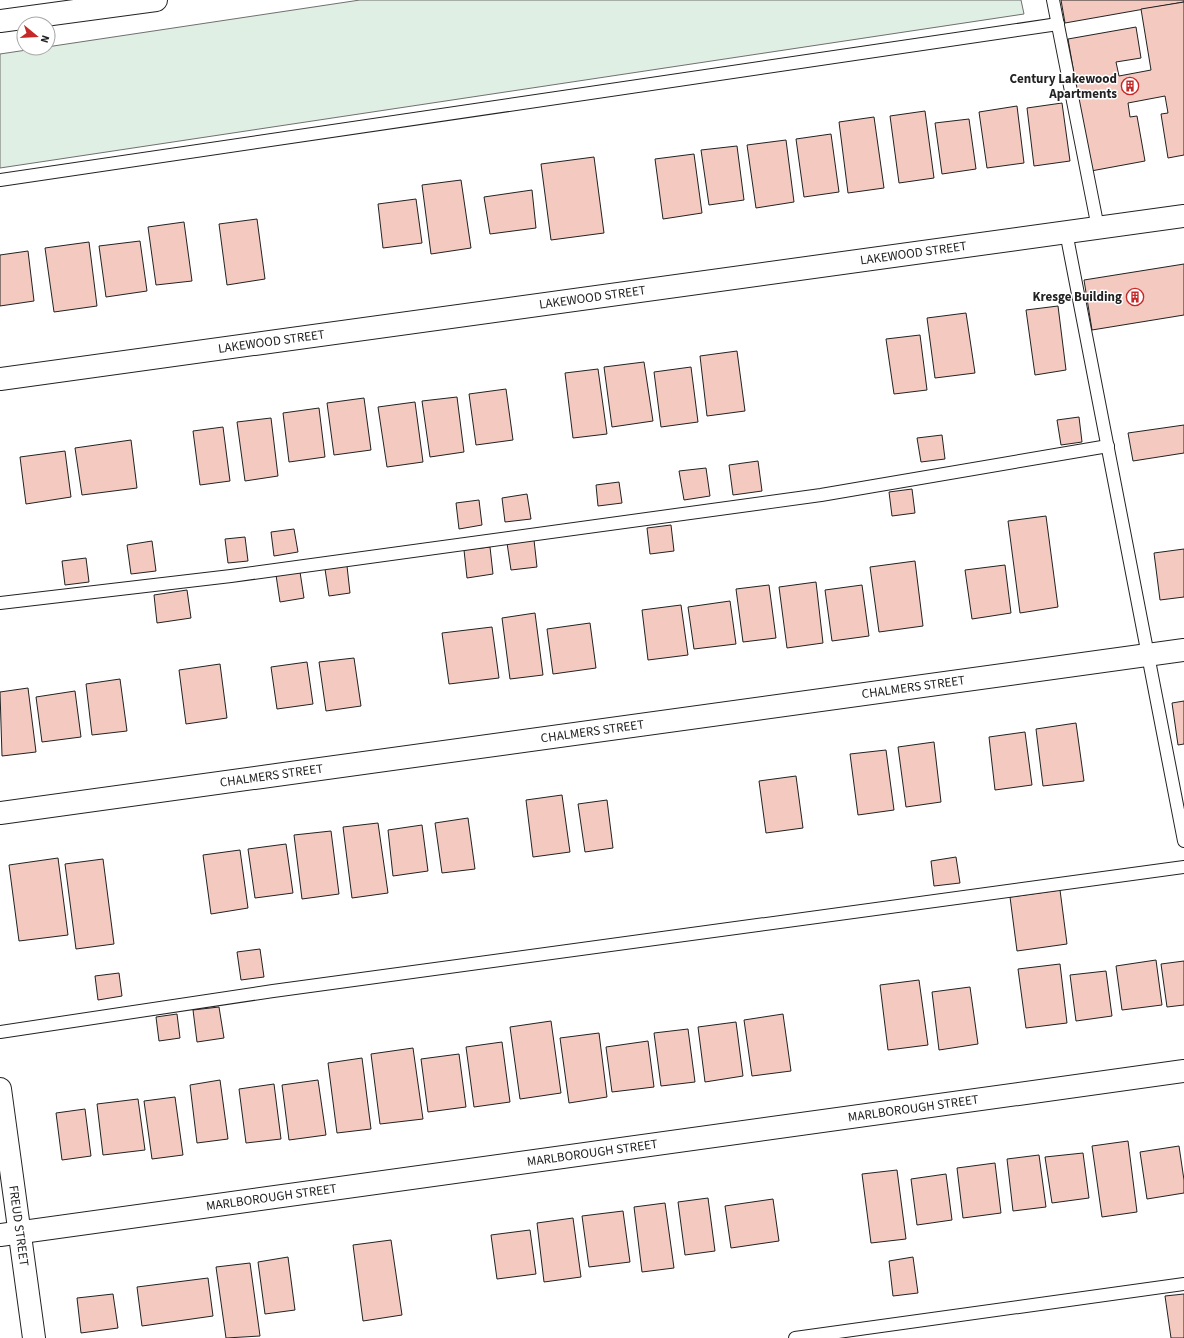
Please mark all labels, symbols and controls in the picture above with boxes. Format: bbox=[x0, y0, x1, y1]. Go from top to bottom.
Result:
north arrow bbox=[16, 16, 56, 56]
text: N bbox=[37, 33, 53, 45]
place label: Century Lakewood Apartments bbox=[1009, 70, 1117, 103]
building icon: Century Lakewood Apartments bbox=[1120, 76, 1140, 96]
street label: LAKEWOOD STREET bbox=[859, 237, 968, 270]
street label: LAKEWOOD STREET bbox=[538, 281, 647, 314]
building icon: Kresge Building bbox=[1125, 287, 1145, 307]
place label: Kresge Building bbox=[1032, 288, 1122, 306]
street label: LAKEWOOD STREET bbox=[217, 325, 326, 358]
street label: CHALMERS STREET bbox=[861, 671, 966, 703]
street label: CHALMERS STREET bbox=[540, 715, 645, 747]
street label: CHALMERS STREET bbox=[219, 760, 324, 792]
street label: MARLBOROUGH STREET bbox=[847, 1091, 980, 1126]
street label: MARLBOROUGH STREET bbox=[526, 1135, 659, 1171]
street label: MARLBOROUGH STREET bbox=[205, 1179, 338, 1215]
street label: FREUD STREET bbox=[4, 1184, 33, 1267]

